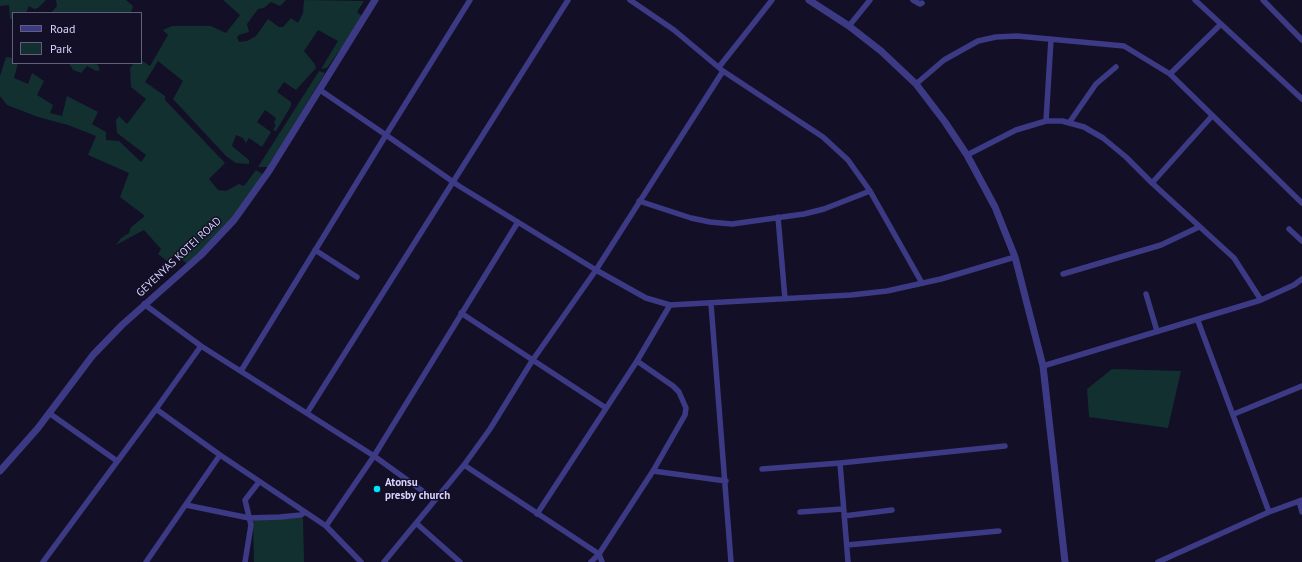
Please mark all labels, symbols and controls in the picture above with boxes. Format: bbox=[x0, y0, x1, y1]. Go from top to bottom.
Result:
legend bbox=[12, 12, 142, 64]
text: Road bbox=[50, 21, 75, 36]
text: Park bbox=[50, 41, 72, 56]
street label: GEYENYAS KOTEI ROAD bbox=[134, 214, 224, 300]
place label: Atonsu presby church bbox=[385, 476, 450, 502]
marker: Atonsu presby church bbox=[372, 484, 382, 494]

